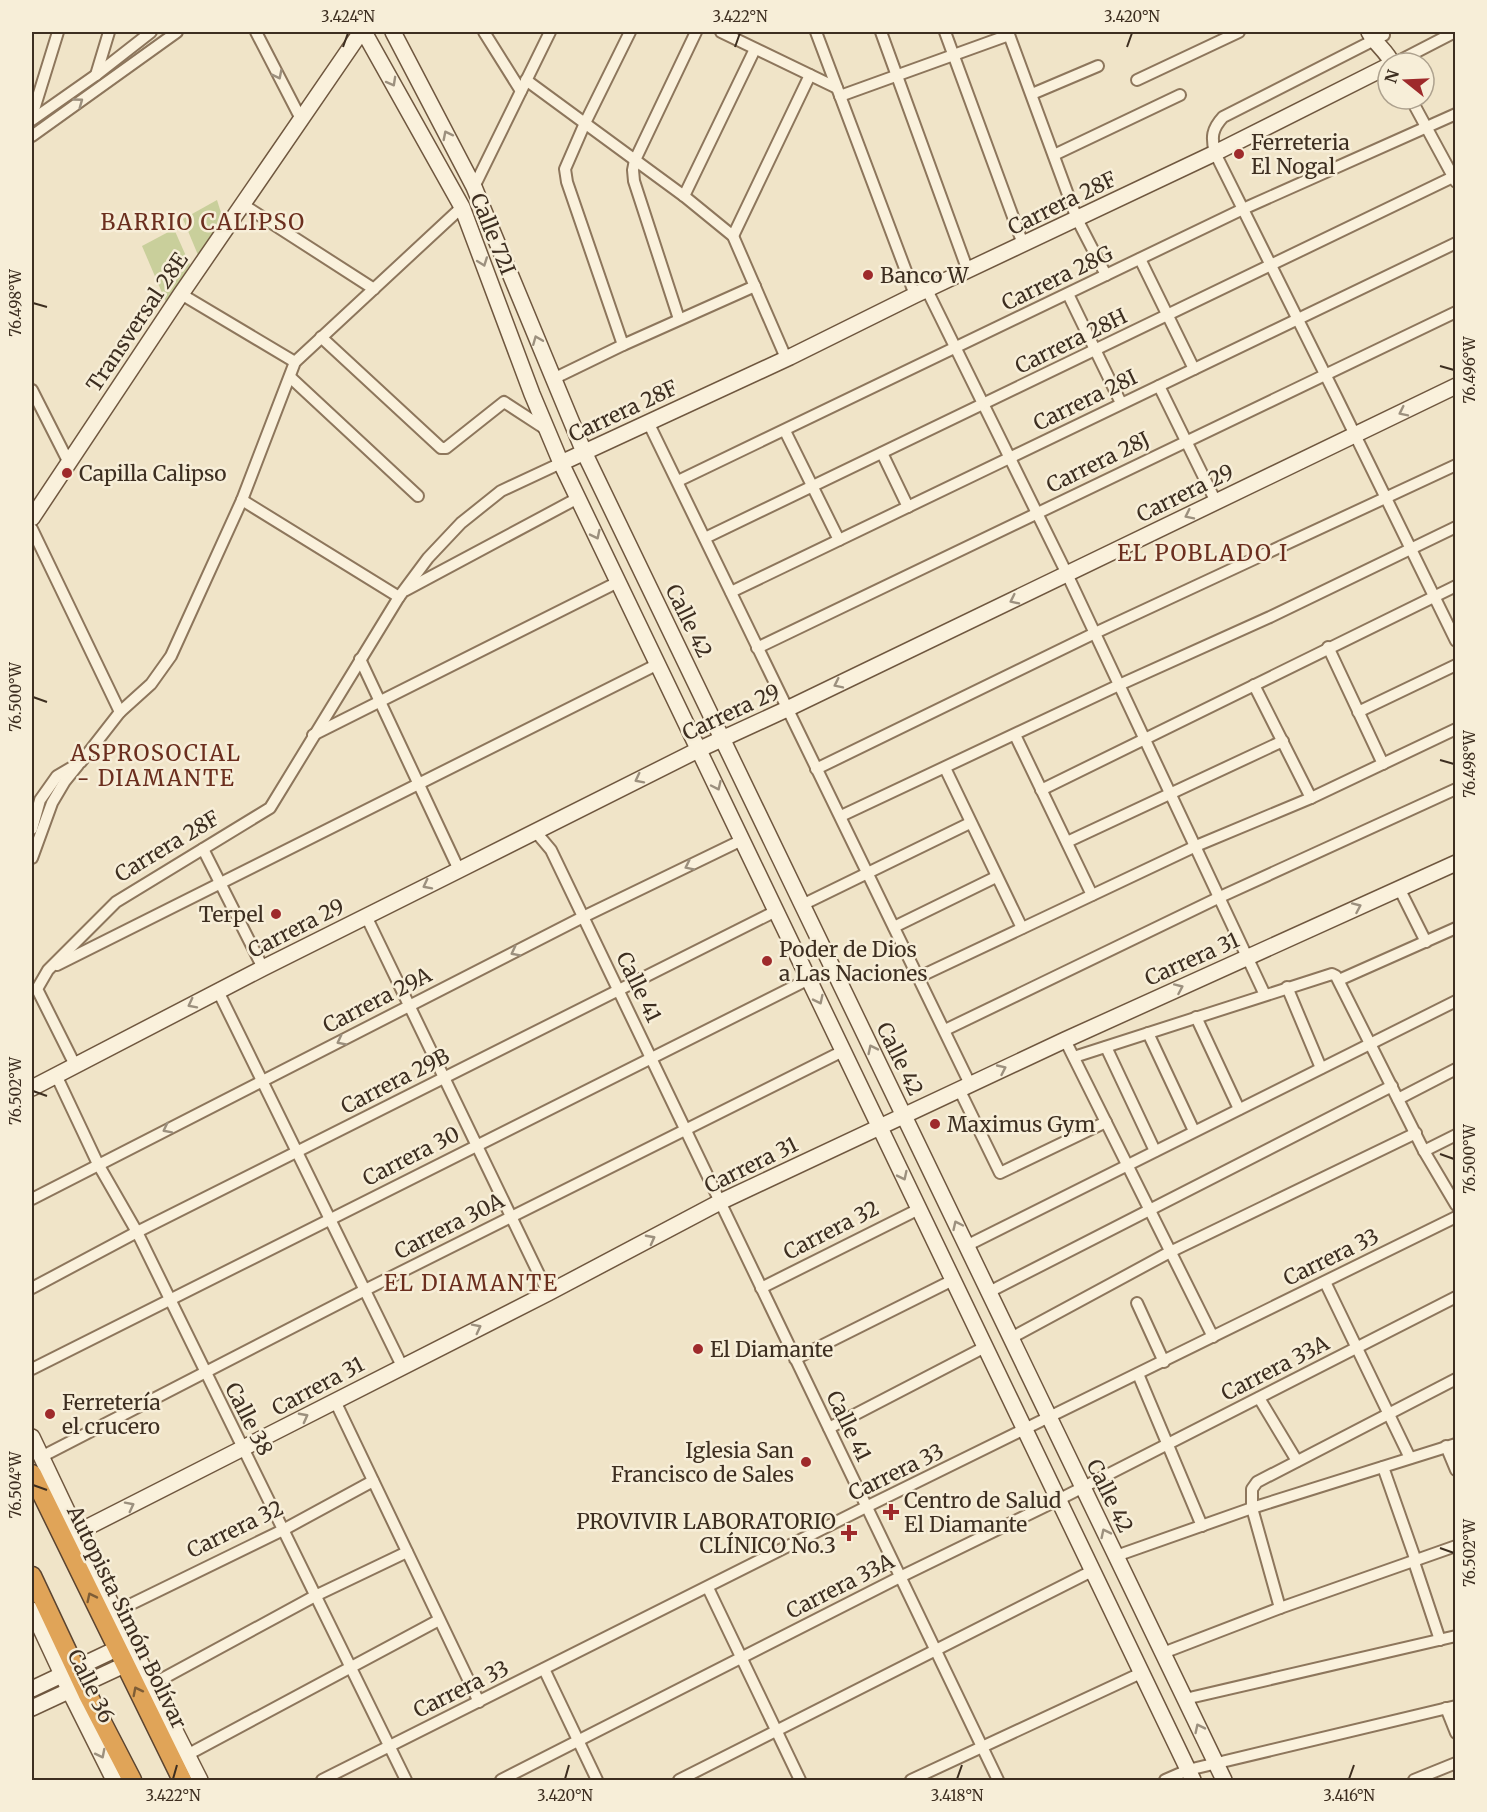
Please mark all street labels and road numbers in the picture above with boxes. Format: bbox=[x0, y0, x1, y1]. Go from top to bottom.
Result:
street label: Carrera 28F bbox=[1003, 165, 1121, 241]
street label: Calle 72I bbox=[464, 189, 522, 279]
street label: Carrera 28G bbox=[997, 240, 1117, 316]
street label: Transversal 28E bbox=[80, 247, 194, 397]
street label: Carrera 28H bbox=[1011, 302, 1132, 380]
street label: Carrera 28I bbox=[1029, 363, 1141, 437]
street label: Carrera 28F bbox=[564, 374, 682, 448]
street label: Carrera 28J bbox=[1042, 425, 1154, 499]
street label: Carrera 29 bbox=[1132, 458, 1238, 528]
street label: Calle 42 bbox=[660, 580, 718, 662]
street label: Carrera 29 bbox=[678, 678, 784, 746]
street label: Carrera 28F bbox=[110, 804, 224, 888]
street label: Carrera 29 bbox=[243, 892, 349, 964]
street label: Carrera 31 bbox=[1141, 926, 1243, 992]
street label: Calle 41 bbox=[610, 947, 668, 1027]
street label: Carrera 29A bbox=[318, 961, 436, 1039]
street label: Calle 42 bbox=[871, 1018, 929, 1100]
street label: Carrera 29B bbox=[336, 1042, 454, 1120]
street label: Carrera 30 bbox=[358, 1120, 464, 1192]
street label: Carrera 31 bbox=[700, 1131, 802, 1199]
street label: Carrera 30A bbox=[390, 1187, 509, 1265]
street label: Carrera 32 bbox=[779, 1194, 883, 1266]
street label: Carrera 33 bbox=[1279, 1222, 1383, 1292]
street label: Carrera 33A bbox=[1217, 1329, 1334, 1407]
street label: Carrera 31 bbox=[267, 1350, 369, 1422]
street label: Calle 38 bbox=[219, 1378, 279, 1460]
street label: Calle 41 bbox=[820, 1386, 878, 1466]
street label: Carrera 33 bbox=[844, 1437, 948, 1507]
street label: Calle 42 bbox=[1081, 1455, 1139, 1537]
street label: Carrera 32 bbox=[182, 1494, 288, 1564]
street label: Autopista Simón Bolívar bbox=[61, 1500, 193, 1733]
street label: Carrera 33A bbox=[782, 1547, 899, 1625]
street label: Calle 36 bbox=[62, 1645, 120, 1727]
street label: Carrera 33 bbox=[409, 1654, 513, 1724]

